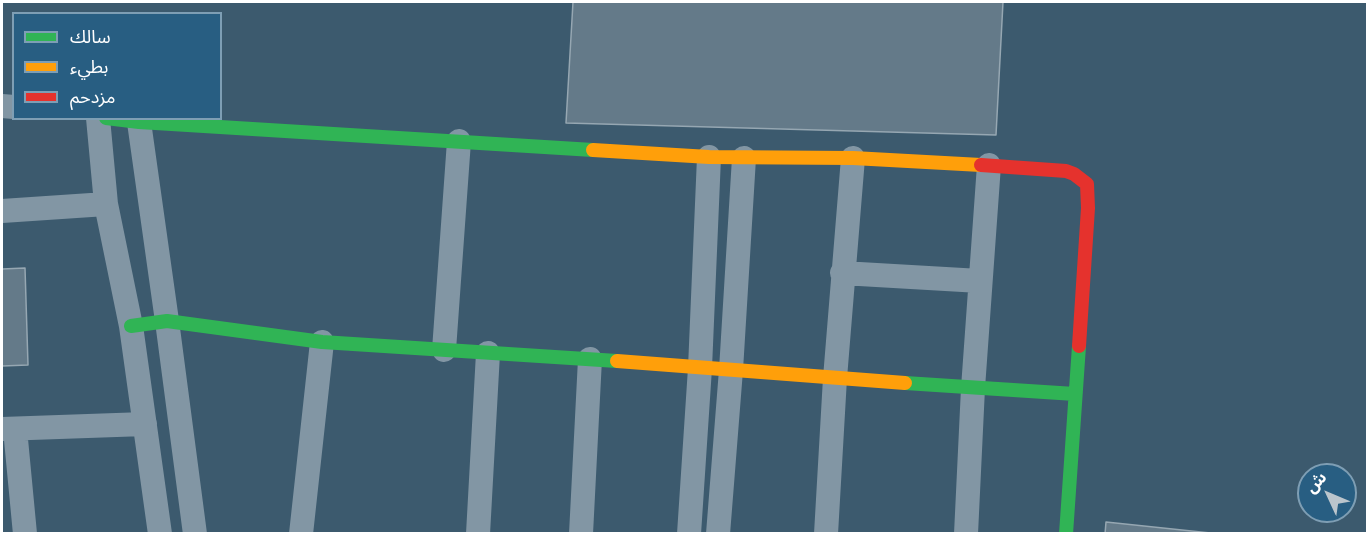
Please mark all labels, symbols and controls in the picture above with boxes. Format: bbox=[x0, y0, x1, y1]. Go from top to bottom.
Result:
legend bbox=[12, 12, 222, 120]
text: سالك bbox=[70, 25, 111, 47]
text: بطيء bbox=[70, 55, 108, 77]
text: مزدحم bbox=[70, 85, 115, 107]
north arrow bbox=[1297, 463, 1357, 523]
text: ش bbox=[1301, 467, 1330, 496]

